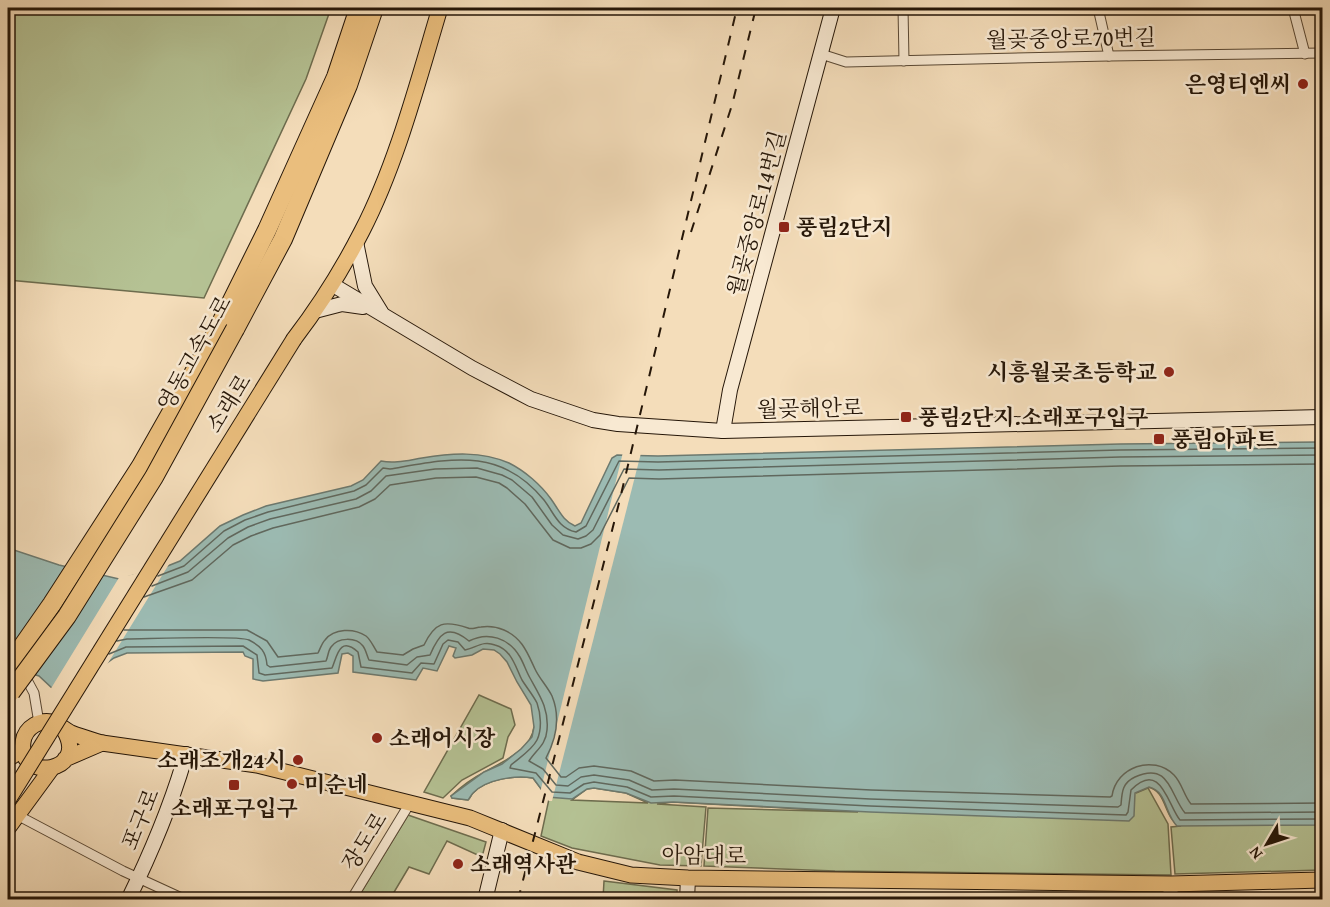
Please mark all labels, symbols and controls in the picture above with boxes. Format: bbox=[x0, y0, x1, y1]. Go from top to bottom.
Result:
street label: 월곶중앙로70번길 bbox=[986, 21, 1156, 55]
place label: 은영티엔씨 bbox=[1185, 68, 1291, 100]
marker: 은영티엔씨 bbox=[1296, 77, 1310, 91]
street label: 월곶중앙로14번길 bbox=[719, 127, 793, 299]
place label: 풍림2단지 bbox=[796, 211, 892, 243]
marker: 풍림2단지 bbox=[777, 220, 791, 234]
street label: 영동고속도로 bbox=[149, 289, 239, 417]
place label: 시흥월곶초등학교 bbox=[987, 356, 1157, 388]
marker: 시흥월곶초등학교 bbox=[1162, 365, 1176, 379]
street label: 소래로 bbox=[198, 367, 258, 439]
street label: 월곶해안로 bbox=[757, 391, 863, 425]
place label: 풍림2단지.소래포구입구 bbox=[918, 401, 1148, 433]
marker: 풍림2단지.소래포구입구 bbox=[899, 410, 913, 424]
place label: 풍림아파트 bbox=[1171, 423, 1278, 455]
marker: 풍림아파트 bbox=[1152, 432, 1166, 446]
place label: 소래어시장 bbox=[389, 722, 496, 754]
marker: 소래어시장 bbox=[370, 731, 384, 745]
place label: 소래조개24시 bbox=[157, 744, 286, 776]
marker: 소래조개24시 bbox=[291, 753, 305, 767]
place label: 미순네 bbox=[304, 768, 368, 800]
marker: 미순네 bbox=[285, 777, 299, 791]
marker: 소래포구입구 bbox=[227, 778, 241, 792]
street label: 포구로 bbox=[113, 783, 167, 855]
place label: 소래포구입구 bbox=[170, 792, 298, 824]
street label: 장도로 bbox=[334, 805, 394, 877]
north arrow bbox=[1237, 814, 1297, 874]
street label: 아암대로 bbox=[661, 838, 747, 872]
text: N bbox=[1242, 841, 1268, 865]
place label: 소래역사관 bbox=[470, 848, 577, 880]
marker: 소래역사관 bbox=[451, 857, 465, 871]

